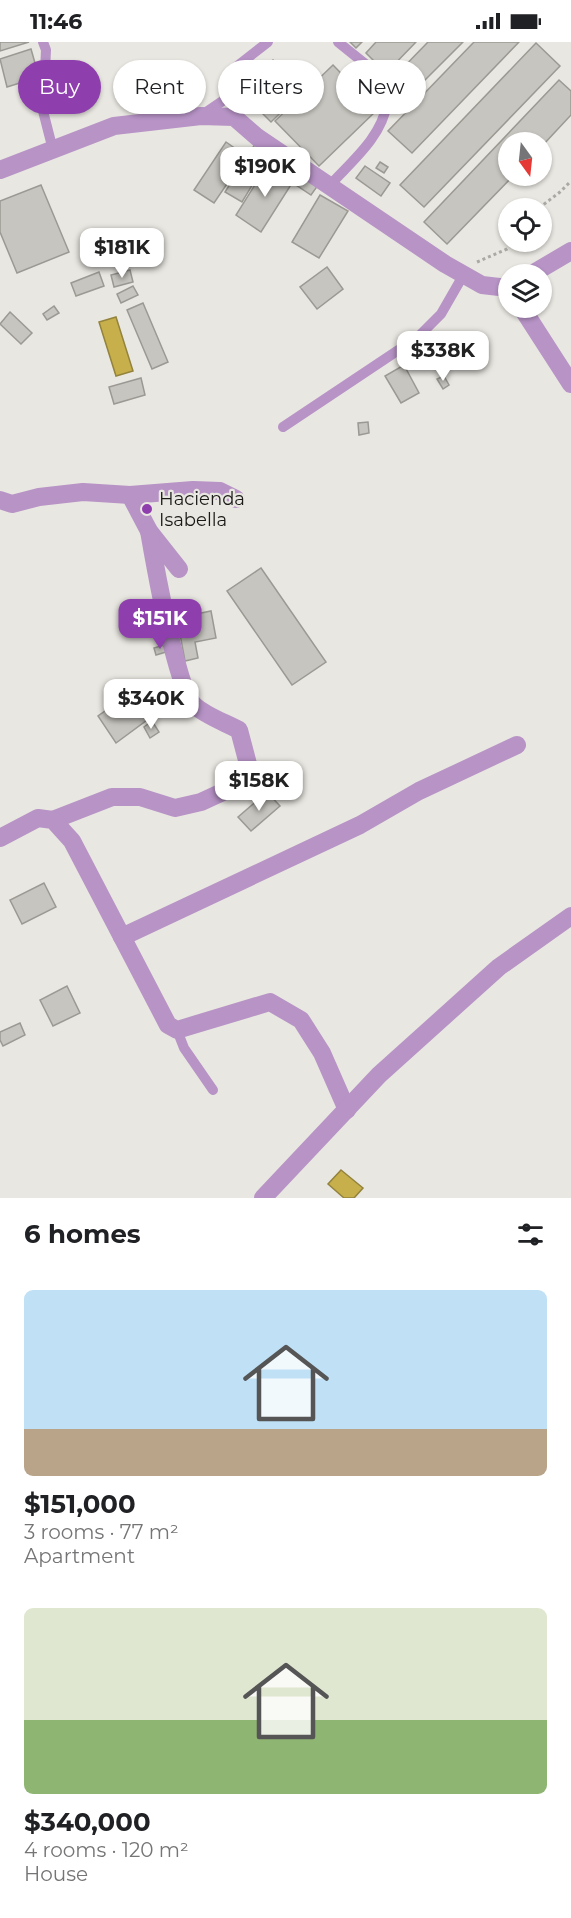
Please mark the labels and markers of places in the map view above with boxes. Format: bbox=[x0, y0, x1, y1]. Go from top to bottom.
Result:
pin: $190K bbox=[223, 147, 307, 198]
pin: $181K bbox=[80, 228, 164, 279]
pin: $338K bbox=[401, 331, 485, 382]
place label: Hacienda Isabella bbox=[159, 488, 245, 531]
marker: Hacienda Isabella bbox=[140, 502, 154, 516]
pin: $151K bbox=[118, 599, 202, 650]
pin: $340K bbox=[109, 679, 193, 730]
pin: $158K bbox=[217, 761, 301, 812]

